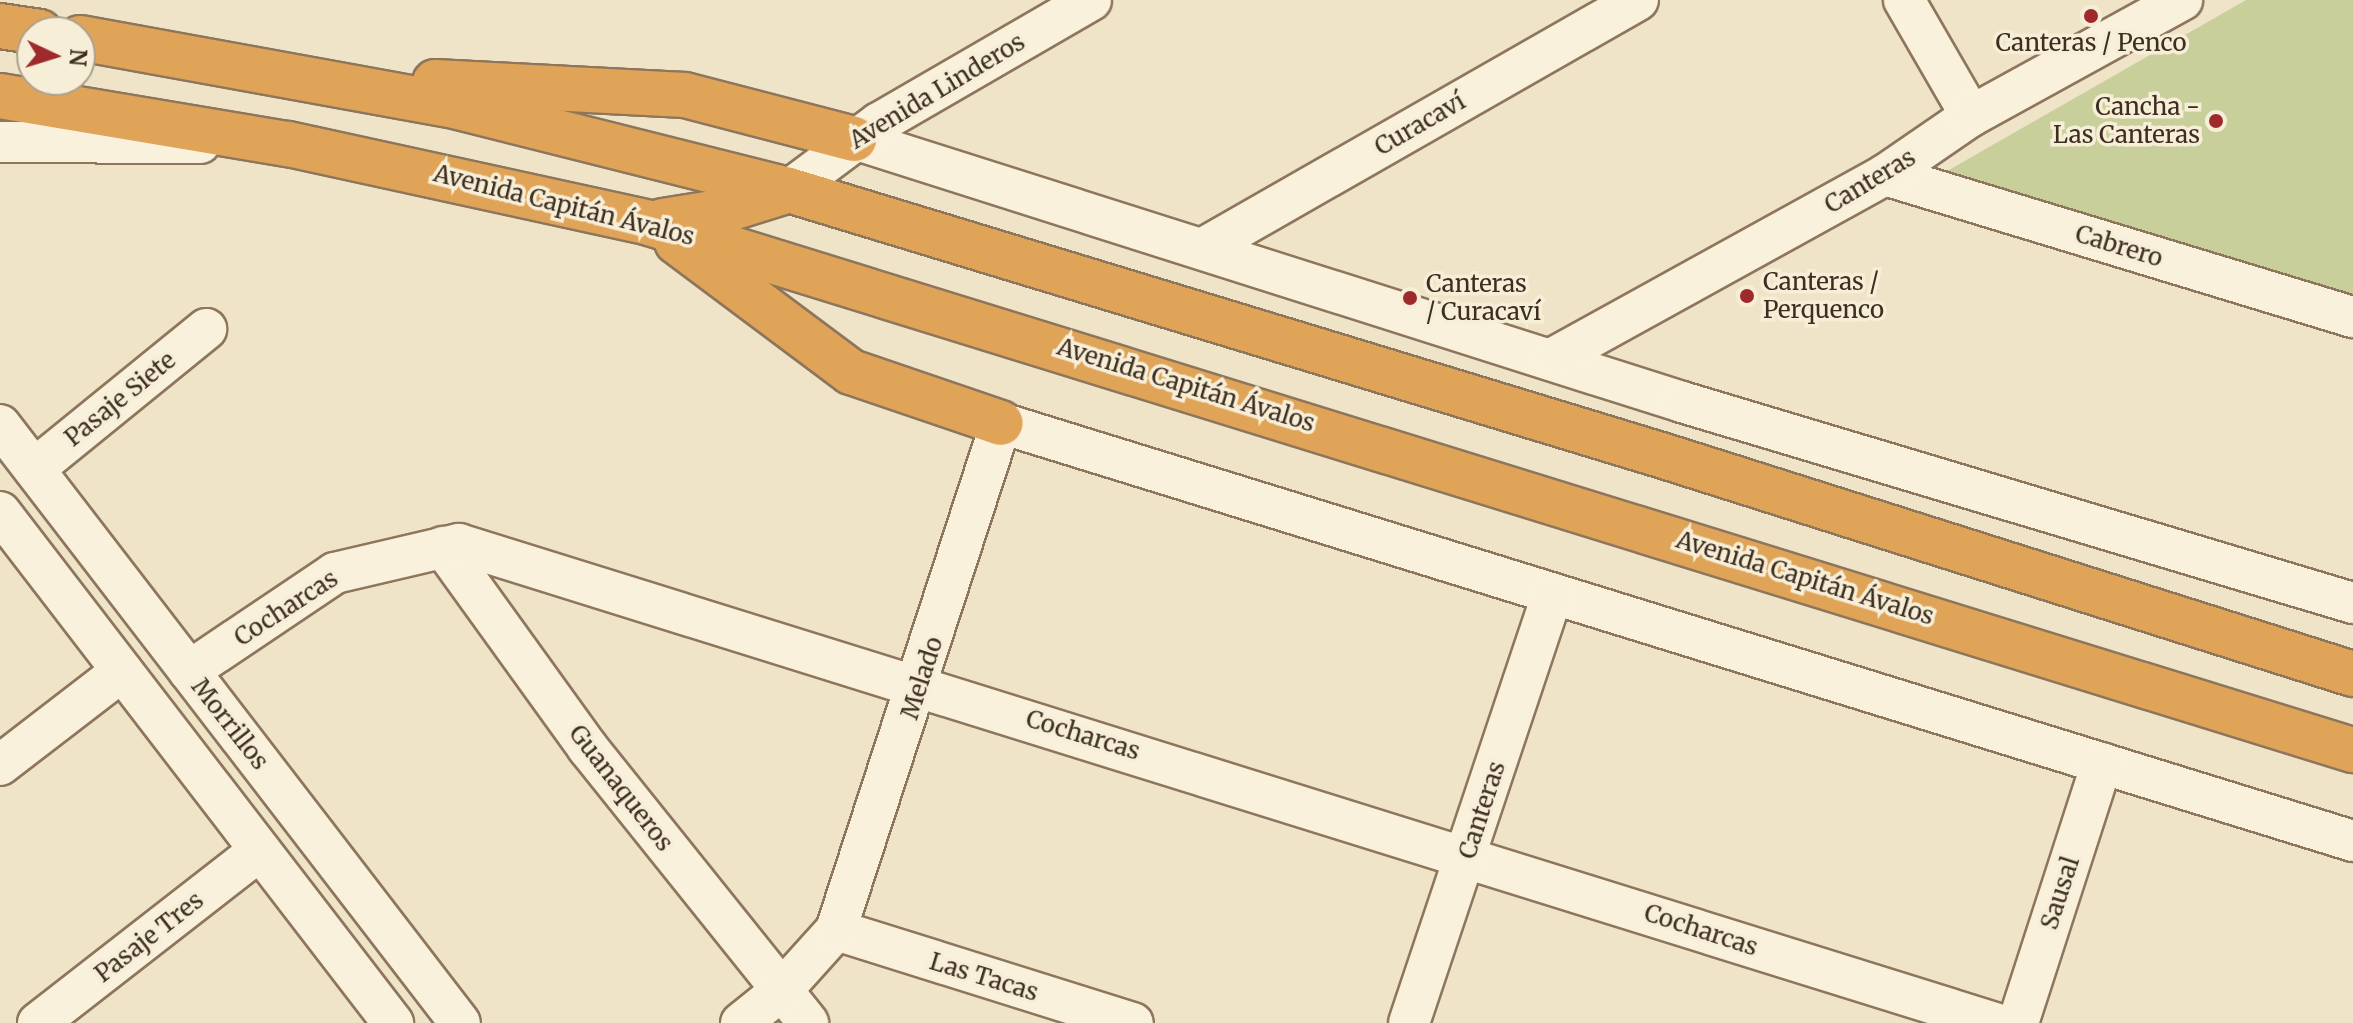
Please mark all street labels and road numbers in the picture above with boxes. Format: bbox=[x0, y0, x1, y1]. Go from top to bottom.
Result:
street label: Avenida Linderos bbox=[844, 27, 1030, 155]
street label: Curacaví bbox=[1370, 87, 1470, 161]
street label: Canteras bbox=[1819, 143, 1921, 219]
street label: Avenida Capitán Ávalos bbox=[431, 159, 697, 251]
street label: Cabrero bbox=[2072, 219, 2166, 273]
street label: Avenida Capitán Ávalos bbox=[1054, 332, 1318, 438]
street label: Pasaje Siete bbox=[59, 346, 181, 452]
street label: Avenida Capitán Ávalos bbox=[1673, 525, 1937, 631]
street label: Cocharcas bbox=[229, 564, 343, 652]
street label: Melado bbox=[895, 633, 949, 723]
street label: Morrillos bbox=[186, 673, 274, 775]
street label: Cocharcas bbox=[1023, 704, 1143, 766]
street label: Guanaqueros bbox=[563, 719, 679, 857]
street label: Canteras bbox=[1453, 758, 1511, 862]
street label: Sausal bbox=[2035, 853, 2085, 933]
street label: Pasaje Tres bbox=[89, 886, 209, 988]
street label: Cocharcas bbox=[1641, 898, 1761, 962]
street label: Las Tacas bbox=[926, 947, 1042, 1007]

